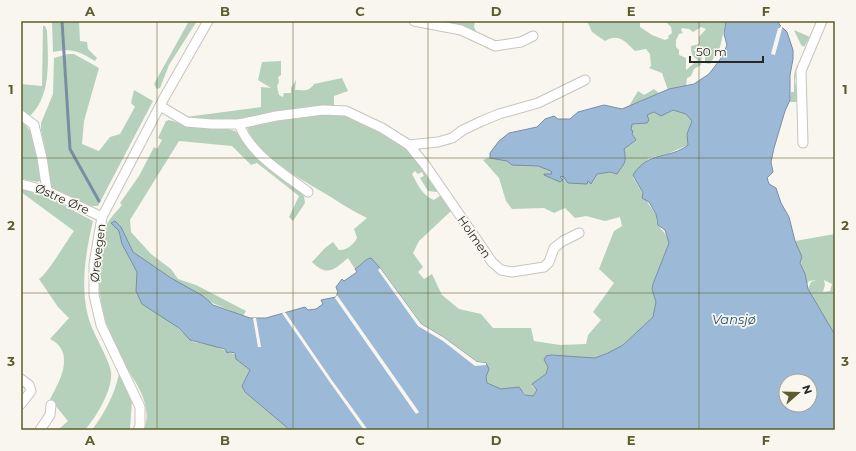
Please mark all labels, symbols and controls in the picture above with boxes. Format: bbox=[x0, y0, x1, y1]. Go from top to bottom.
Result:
text: A bbox=[84, 3, 96, 19]
text: B bbox=[220, 3, 230, 19]
text: C bbox=[355, 3, 365, 19]
text: D bbox=[491, 3, 502, 19]
text: E bbox=[627, 3, 636, 19]
text: F bbox=[762, 3, 770, 19]
scale bar bbox=[690, 38, 763, 64]
text: 50 m bbox=[696, 44, 727, 59]
text: 1 bbox=[8, 81, 14, 97]
text: 1 bbox=[842, 81, 848, 97]
street label: Østre Øre bbox=[33, 180, 92, 217]
street label: Holmen bbox=[454, 213, 494, 261]
text: 2 bbox=[7, 217, 15, 233]
text: 2 bbox=[841, 217, 849, 233]
street label: Ørevegen bbox=[86, 223, 109, 283]
water label: Vansjø bbox=[712, 311, 756, 327]
text: 3 bbox=[6, 353, 15, 369]
text: 3 bbox=[840, 353, 849, 369]
north arrow bbox=[778, 373, 818, 413]
text: N bbox=[799, 383, 815, 396]
text: A bbox=[84, 432, 96, 448]
text: B bbox=[220, 432, 230, 448]
text: C bbox=[355, 432, 365, 448]
text: D bbox=[491, 432, 502, 448]
text: E bbox=[627, 432, 636, 448]
text: F bbox=[762, 432, 770, 448]

